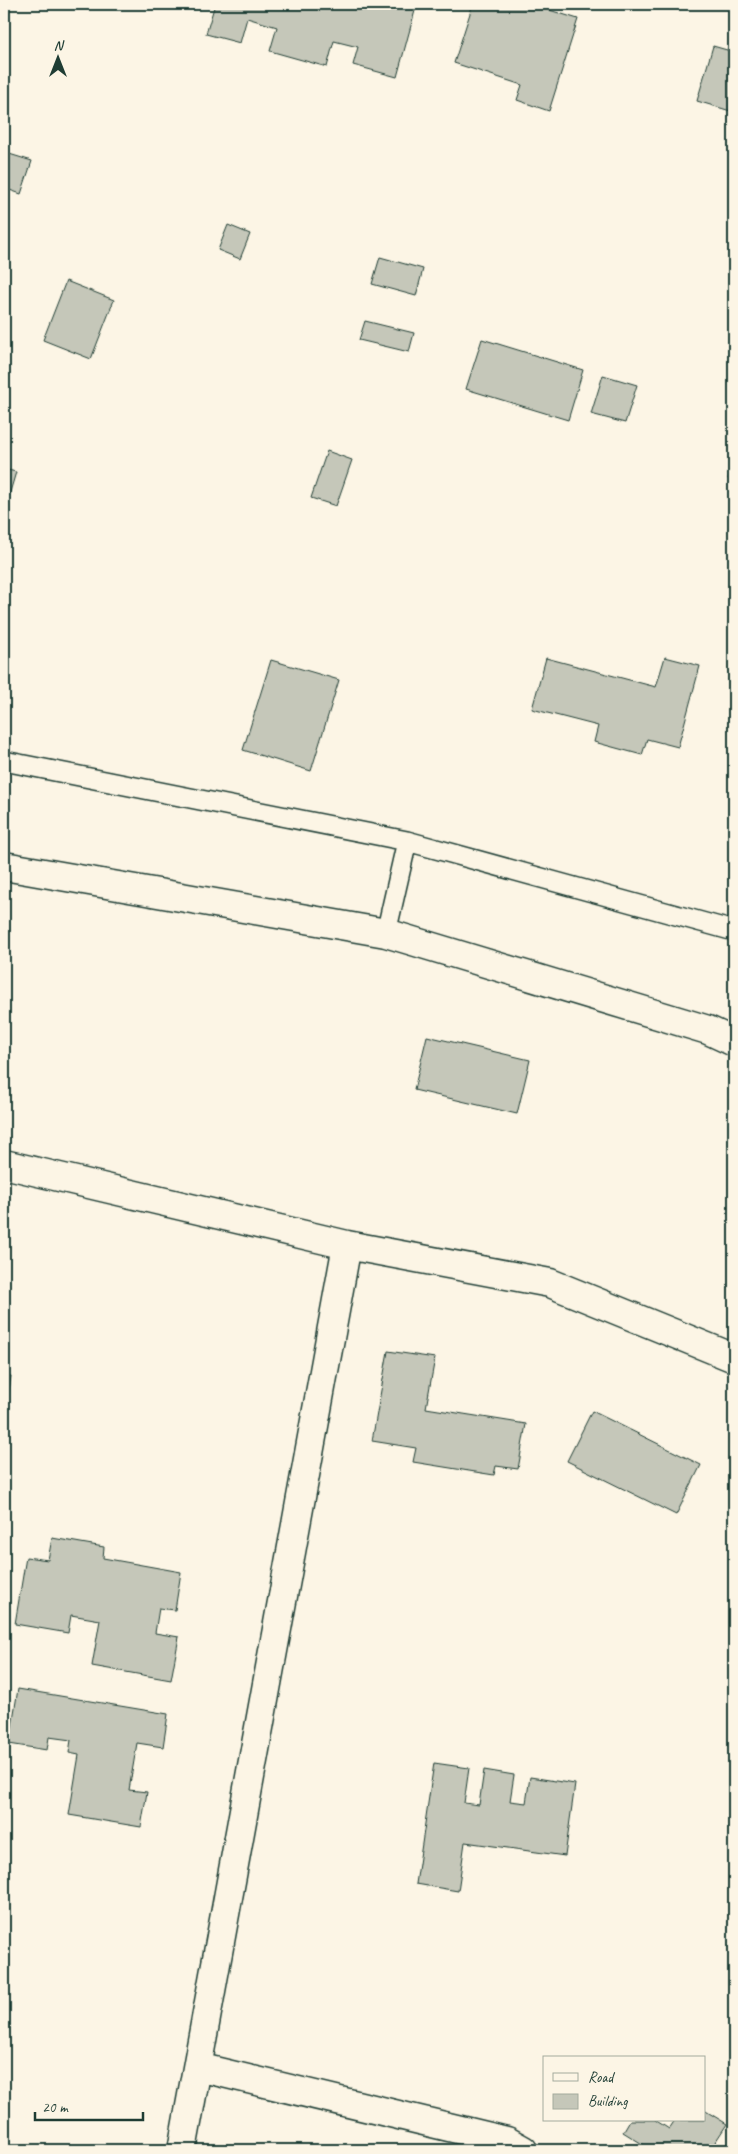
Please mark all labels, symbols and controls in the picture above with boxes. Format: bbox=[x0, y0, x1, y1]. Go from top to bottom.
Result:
north arrow bbox=[32, 32, 82, 82]
text: N bbox=[54, 37, 65, 54]
legend bbox=[543, 2056, 706, 2122]
text: Road bbox=[588, 2068, 615, 2087]
scale bar bbox=[35, 2089, 142, 2121]
text: Building bbox=[588, 2092, 628, 2111]
text: 20 m bbox=[42, 2098, 69, 2117]

